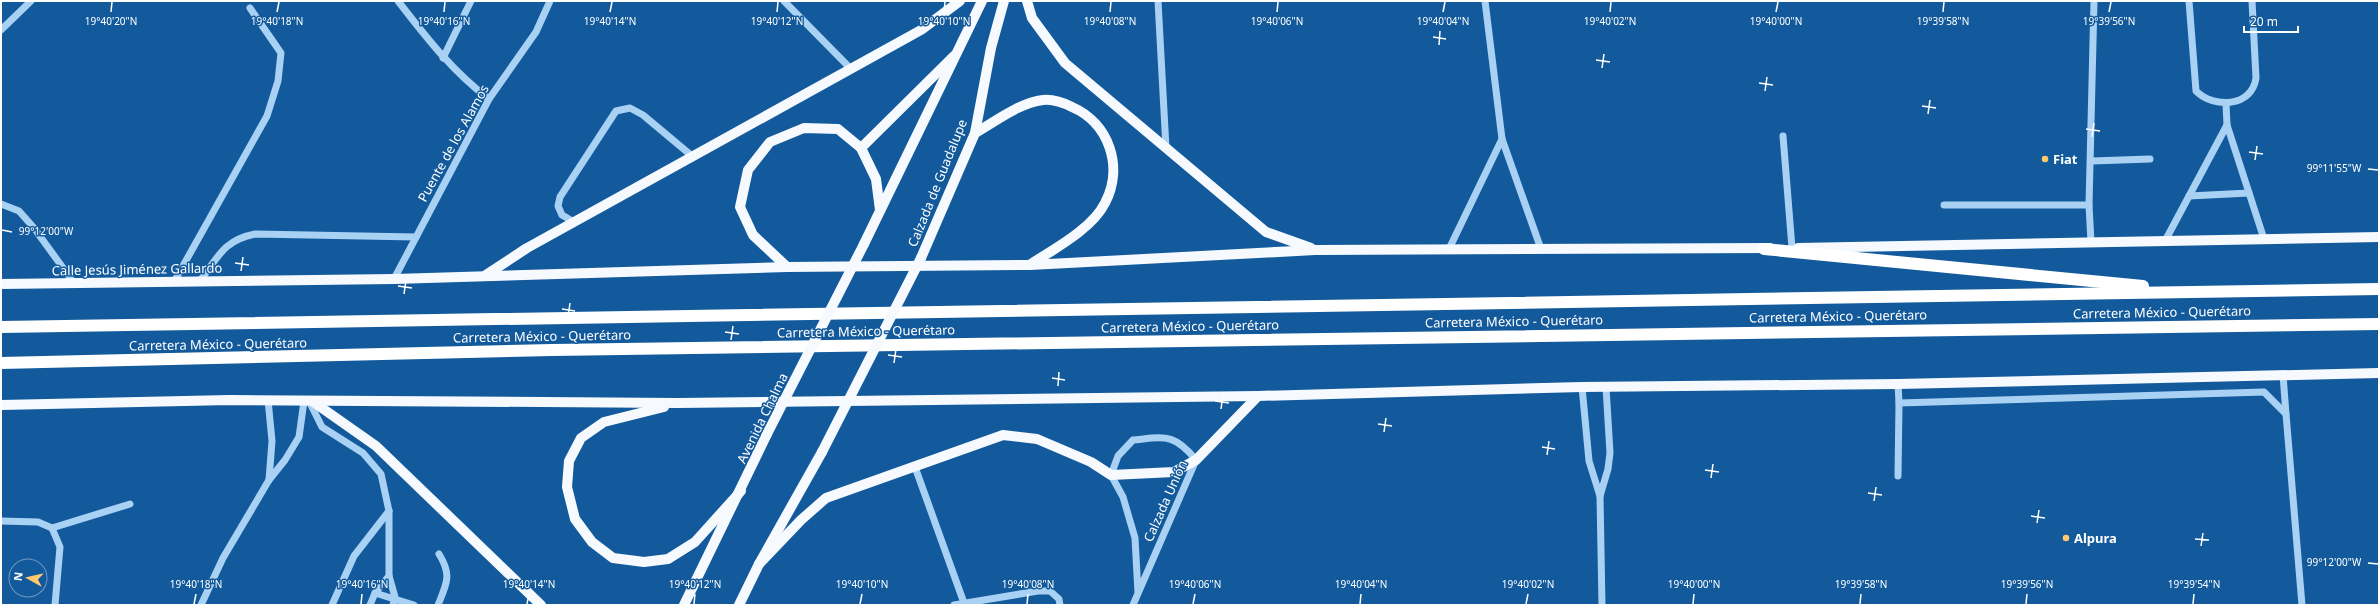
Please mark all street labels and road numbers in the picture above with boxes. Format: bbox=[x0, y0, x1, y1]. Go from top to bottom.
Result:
street label: Puente de los Alamos bbox=[413, 81, 493, 205]
street label: Calzada de Guadalupe bbox=[903, 116, 971, 250]
street label: Calle Jesús Jiménez Gallardo bbox=[52, 259, 223, 279]
street label: Carretera México - Querétaro bbox=[2073, 301, 2251, 323]
street label: Carretera México - Querétaro bbox=[1749, 305, 1927, 327]
street label: Carretera México - Querétaro bbox=[1425, 310, 1603, 332]
street label: Carretera México - Querétaro bbox=[1101, 315, 1279, 337]
street label: Carretera México - Querétaro bbox=[777, 320, 955, 342]
street label: Carretera México - Querétaro bbox=[453, 325, 631, 347]
street label: Carretera México - Querétaro bbox=[129, 333, 307, 355]
street label: Avenida Chalma bbox=[732, 370, 792, 466]
street label: Calzada Unión bbox=[1139, 457, 1191, 545]

